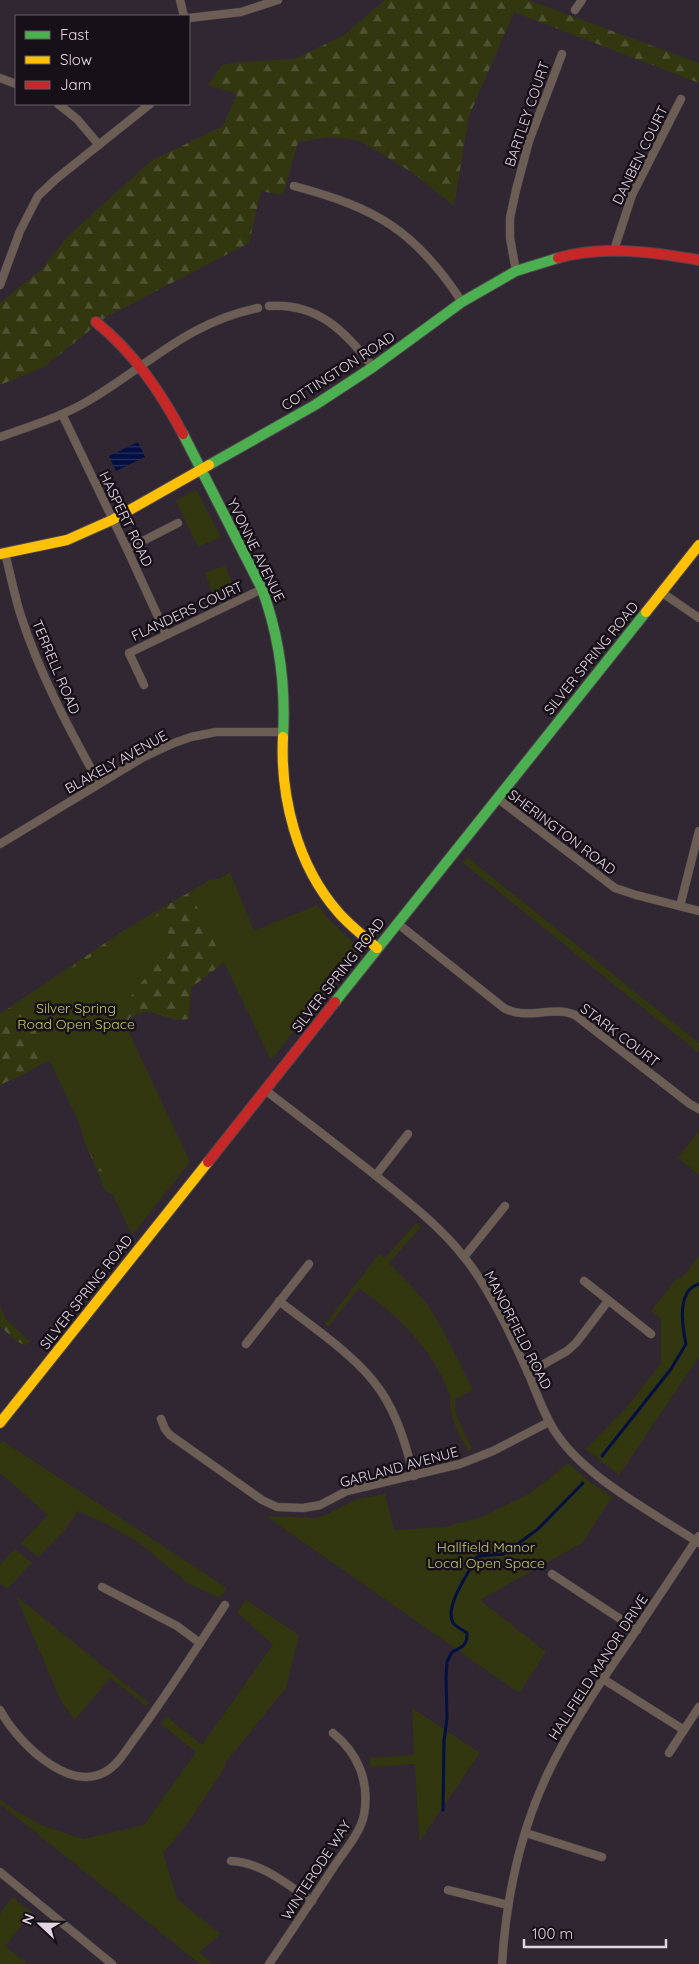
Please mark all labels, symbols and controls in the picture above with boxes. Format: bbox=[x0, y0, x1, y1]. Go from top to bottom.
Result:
legend bbox=[15, 15, 190, 105]
text: Fast bbox=[60, 25, 89, 44]
text: Slow bbox=[60, 50, 92, 69]
street label: BARTLEY COURT bbox=[501, 59, 553, 169]
text: Jam bbox=[60, 75, 91, 94]
street label: DANBEN COURT bbox=[608, 103, 672, 207]
street label: COTTINGTON ROAD bbox=[278, 328, 398, 414]
street label: HASPERT ROAD bbox=[95, 468, 157, 570]
street label: YVONNE AVENUE bbox=[223, 495, 289, 605]
street label: FLANDERS COURT bbox=[128, 577, 246, 645]
street label: SILVER SPRING ROAD bbox=[540, 598, 642, 718]
street label: TERRELL ROAD bbox=[28, 617, 84, 717]
street label: BLAKELY AVENUE bbox=[62, 726, 170, 798]
street label: SHERINGTON ROAD bbox=[505, 786, 619, 878]
street label: SILVER SPRING ROAD bbox=[288, 914, 388, 1036]
park label: Silver Spring Road Open Space bbox=[17, 999, 135, 1033]
street label: STARK COURT bbox=[577, 999, 663, 1071]
street label: SILVER SPRING ROAD bbox=[36, 1231, 136, 1353]
street label: MANORFIELD ROAD bbox=[480, 1268, 556, 1392]
street label: GARLAND AVENUE bbox=[338, 1443, 460, 1491]
park label: Hallfield Manor Local Open Space bbox=[427, 1538, 545, 1572]
street label: HALLFIELD MANOR DRIVE bbox=[544, 1591, 652, 1743]
street label: WINTERODE WAY bbox=[277, 1817, 355, 1923]
north arrow bbox=[15, 1899, 65, 1949]
text: N bbox=[18, 1911, 38, 1927]
scale bar bbox=[524, 1916, 666, 1948]
text: 100 m bbox=[532, 1924, 573, 1943]

